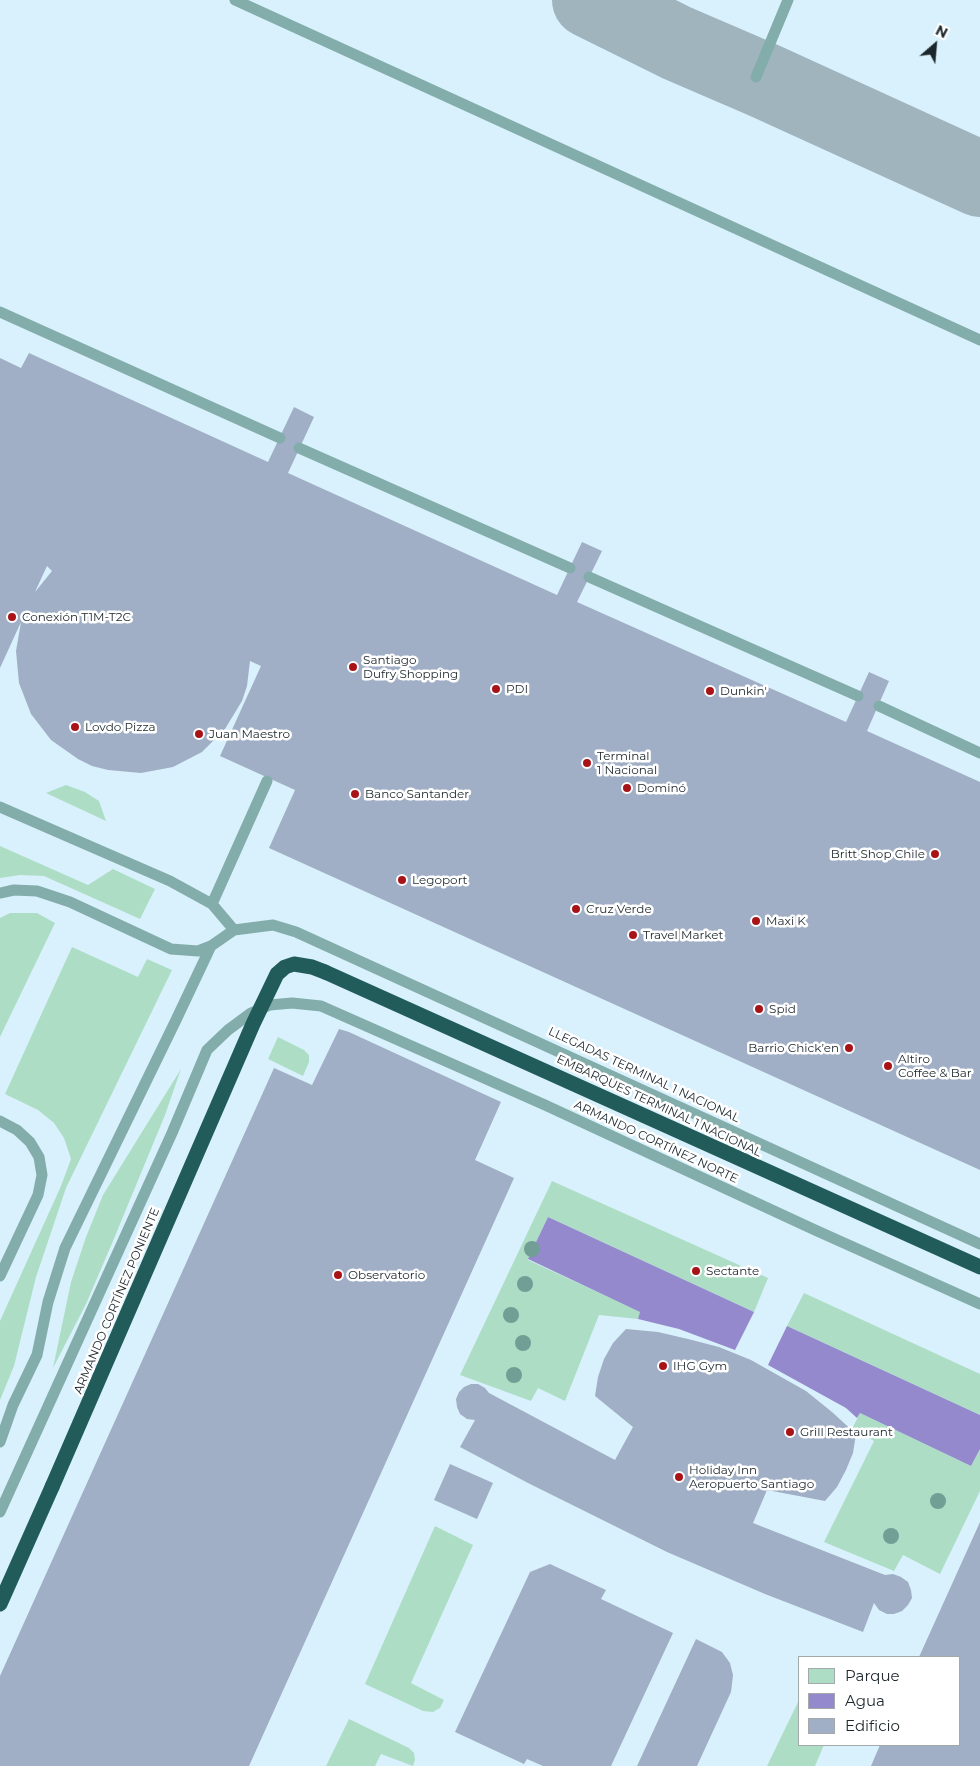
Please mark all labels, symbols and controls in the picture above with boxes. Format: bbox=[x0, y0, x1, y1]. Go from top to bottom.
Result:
north arrow bbox=[910, 20, 960, 70]
text: N bbox=[933, 21, 951, 42]
place label: Conexión T1M-T2C bbox=[22, 610, 131, 624]
marker: Conexión T1M-T2C bbox=[6, 611, 18, 623]
place label: Santiago Dufry Shopping bbox=[363, 653, 458, 681]
marker: Santiago Dufry Shopping bbox=[347, 661, 359, 673]
place label: PDI bbox=[506, 682, 528, 696]
marker: PDI bbox=[490, 683, 502, 695]
place label: Dunkin' bbox=[720, 684, 767, 698]
marker: Dunkin' bbox=[704, 685, 716, 697]
place label: Lovdo Pizza bbox=[85, 720, 156, 734]
marker: Lovdo Pizza bbox=[69, 721, 81, 733]
place label: Juan Maestro bbox=[209, 727, 290, 741]
marker: Juan Maestro bbox=[193, 728, 205, 740]
place label: Terminal 1 Nacional bbox=[597, 749, 657, 777]
marker: Terminal 1 Nacional bbox=[581, 757, 593, 769]
place label: Dominó bbox=[637, 781, 686, 795]
marker: Dominó bbox=[621, 782, 633, 794]
place label: Banco Santander bbox=[365, 787, 469, 801]
marker: Banco Santander bbox=[349, 788, 361, 800]
place label: Britt Shop Chile bbox=[831, 847, 925, 861]
marker: Britt Shop Chile bbox=[929, 848, 941, 860]
place label: Legoport bbox=[412, 873, 467, 887]
marker: Legoport bbox=[396, 874, 408, 886]
place label: Cruz Verde bbox=[586, 902, 652, 916]
marker: Cruz Verde bbox=[570, 903, 582, 915]
place label: Maxi K bbox=[766, 914, 806, 928]
marker: Maxi K bbox=[750, 915, 762, 927]
place label: Travel Market bbox=[643, 928, 723, 942]
marker: Travel Market bbox=[627, 929, 639, 941]
place label: Spid bbox=[769, 1002, 796, 1016]
marker: Spid bbox=[753, 1003, 765, 1015]
street label: LLEGADAS TERMINAL 1 NACIONAL bbox=[546, 1024, 742, 1126]
place label: Barrio Chick’en bbox=[748, 1041, 839, 1055]
marker: Barrio Chick’en bbox=[843, 1042, 855, 1054]
street label: EMBARQUES TERMINAL 1 NACIONAL bbox=[554, 1052, 764, 1160]
place label: Altiro Coffee & Bar bbox=[898, 1052, 972, 1080]
marker: Altiro Coffee & Bar bbox=[882, 1060, 894, 1072]
street label: ARMANDO CORTÍNEZ NORTE bbox=[572, 1098, 740, 1186]
street label: ARMANDO CORTÍNEZ PONIENTE bbox=[71, 1206, 163, 1396]
place label: Sectante bbox=[706, 1264, 759, 1278]
marker: Sectante bbox=[690, 1265, 702, 1277]
place label: Observatorio bbox=[348, 1268, 425, 1282]
marker: Observatorio bbox=[332, 1269, 344, 1281]
place label: IHG Gym bbox=[673, 1359, 727, 1373]
marker: IHG Gym bbox=[657, 1360, 669, 1372]
place label: Grill Restaurant bbox=[800, 1425, 893, 1439]
marker: Grill Restaurant bbox=[784, 1426, 796, 1438]
place label: Holiday Inn Aeropuerto Santiago bbox=[689, 1463, 814, 1491]
marker: Holiday Inn Aeropuerto Santiago bbox=[673, 1471, 685, 1483]
legend bbox=[798, 1656, 960, 1746]
text: Parque bbox=[845, 1666, 900, 1685]
text: Agua bbox=[845, 1691, 885, 1710]
text: Edificio bbox=[845, 1716, 900, 1735]

